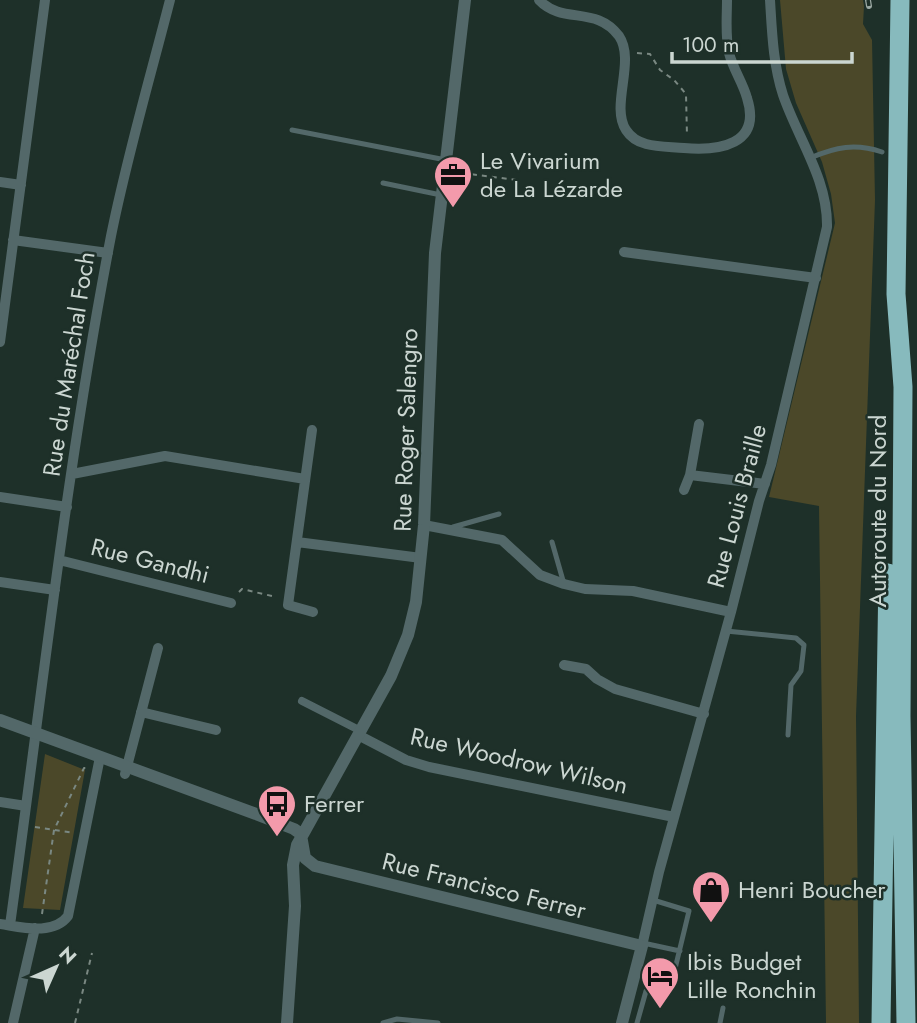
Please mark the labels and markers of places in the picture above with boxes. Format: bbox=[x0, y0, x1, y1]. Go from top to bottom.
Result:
place label: Le Vivarium de La Lézarde bbox=[480, 143, 623, 206]
office icon: Le Vivarium de La Lézarde bbox=[432, 154, 474, 209]
bus stop icon: Ferrer bbox=[256, 783, 298, 838]
place label: Ferrer bbox=[304, 786, 365, 821]
shop icon: Henri Boucher bbox=[690, 869, 732, 924]
place label: Henri Boucher bbox=[738, 872, 886, 907]
place label: Ibis Budget Lille Ronchin bbox=[687, 944, 817, 1007]
hotel icon: Ibis Budget Lille Ronchin bbox=[639, 955, 681, 1010]

